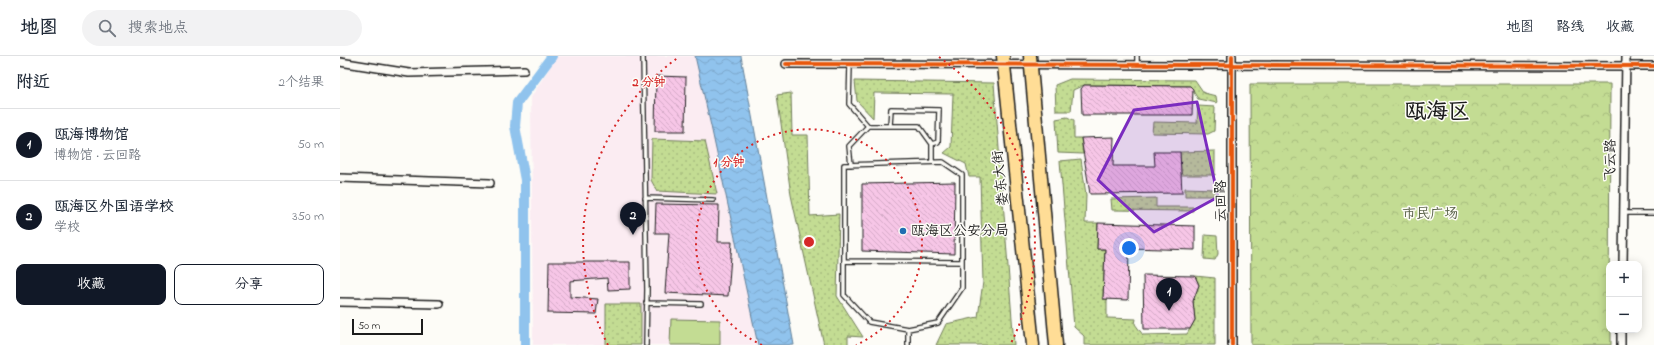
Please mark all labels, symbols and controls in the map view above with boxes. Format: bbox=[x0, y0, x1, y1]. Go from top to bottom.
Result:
search box bbox=[82, 10, 362, 46]
text: 地图 bbox=[20, 15, 58, 42]
icon: search bbox=[96, 17, 118, 39]
text: 搜索地点 bbox=[128, 17, 188, 39]
text: 地图 bbox=[1506, 17, 1534, 38]
text: 路线 bbox=[1556, 17, 1584, 38]
text: 收藏 bbox=[1606, 17, 1634, 38]
text: 附近 bbox=[16, 70, 50, 95]
text: 2个结果 bbox=[279, 73, 324, 92]
text: 2 分钟 bbox=[632, 74, 665, 92]
district label: 瓯海区 bbox=[1404, 97, 1470, 129]
text: 瓯海博物馆 bbox=[54, 124, 129, 146]
text: 1 bbox=[27, 135, 31, 154]
text: 50 m bbox=[298, 135, 324, 154]
street label: 飞云路 bbox=[1600, 139, 1622, 181]
text: 博物馆 · 云回路 bbox=[54, 146, 141, 165]
street label: 娄东大街 bbox=[988, 149, 1014, 207]
text: 1 分钟 bbox=[714, 154, 744, 172]
street label: 云回路 bbox=[1211, 180, 1232, 222]
text: 瓯海区外国语学校 bbox=[54, 196, 174, 218]
pin: 2 bbox=[620, 202, 646, 235]
park label: 市民广场 bbox=[1402, 204, 1458, 225]
text: 2 bbox=[26, 207, 32, 226]
text: 350 m bbox=[292, 207, 324, 226]
text: 学校 bbox=[54, 218, 80, 237]
place label: 瓯海区公安分局 bbox=[911, 221, 1009, 242]
marker: 瓯海区公安分局 bbox=[898, 226, 908, 236]
centre of rings bbox=[802, 235, 816, 249]
your location bbox=[1119, 238, 1139, 258]
map controls bbox=[1606, 261, 1642, 333]
button: + bbox=[1606, 261, 1642, 297]
button: 收藏 bbox=[16, 264, 166, 305]
button: 分享 bbox=[174, 264, 324, 305]
pin: 1 bbox=[1156, 278, 1182, 311]
button: − bbox=[1606, 297, 1642, 333]
scale bar bbox=[352, 317, 423, 336]
text: 50 m bbox=[358, 318, 380, 334]

